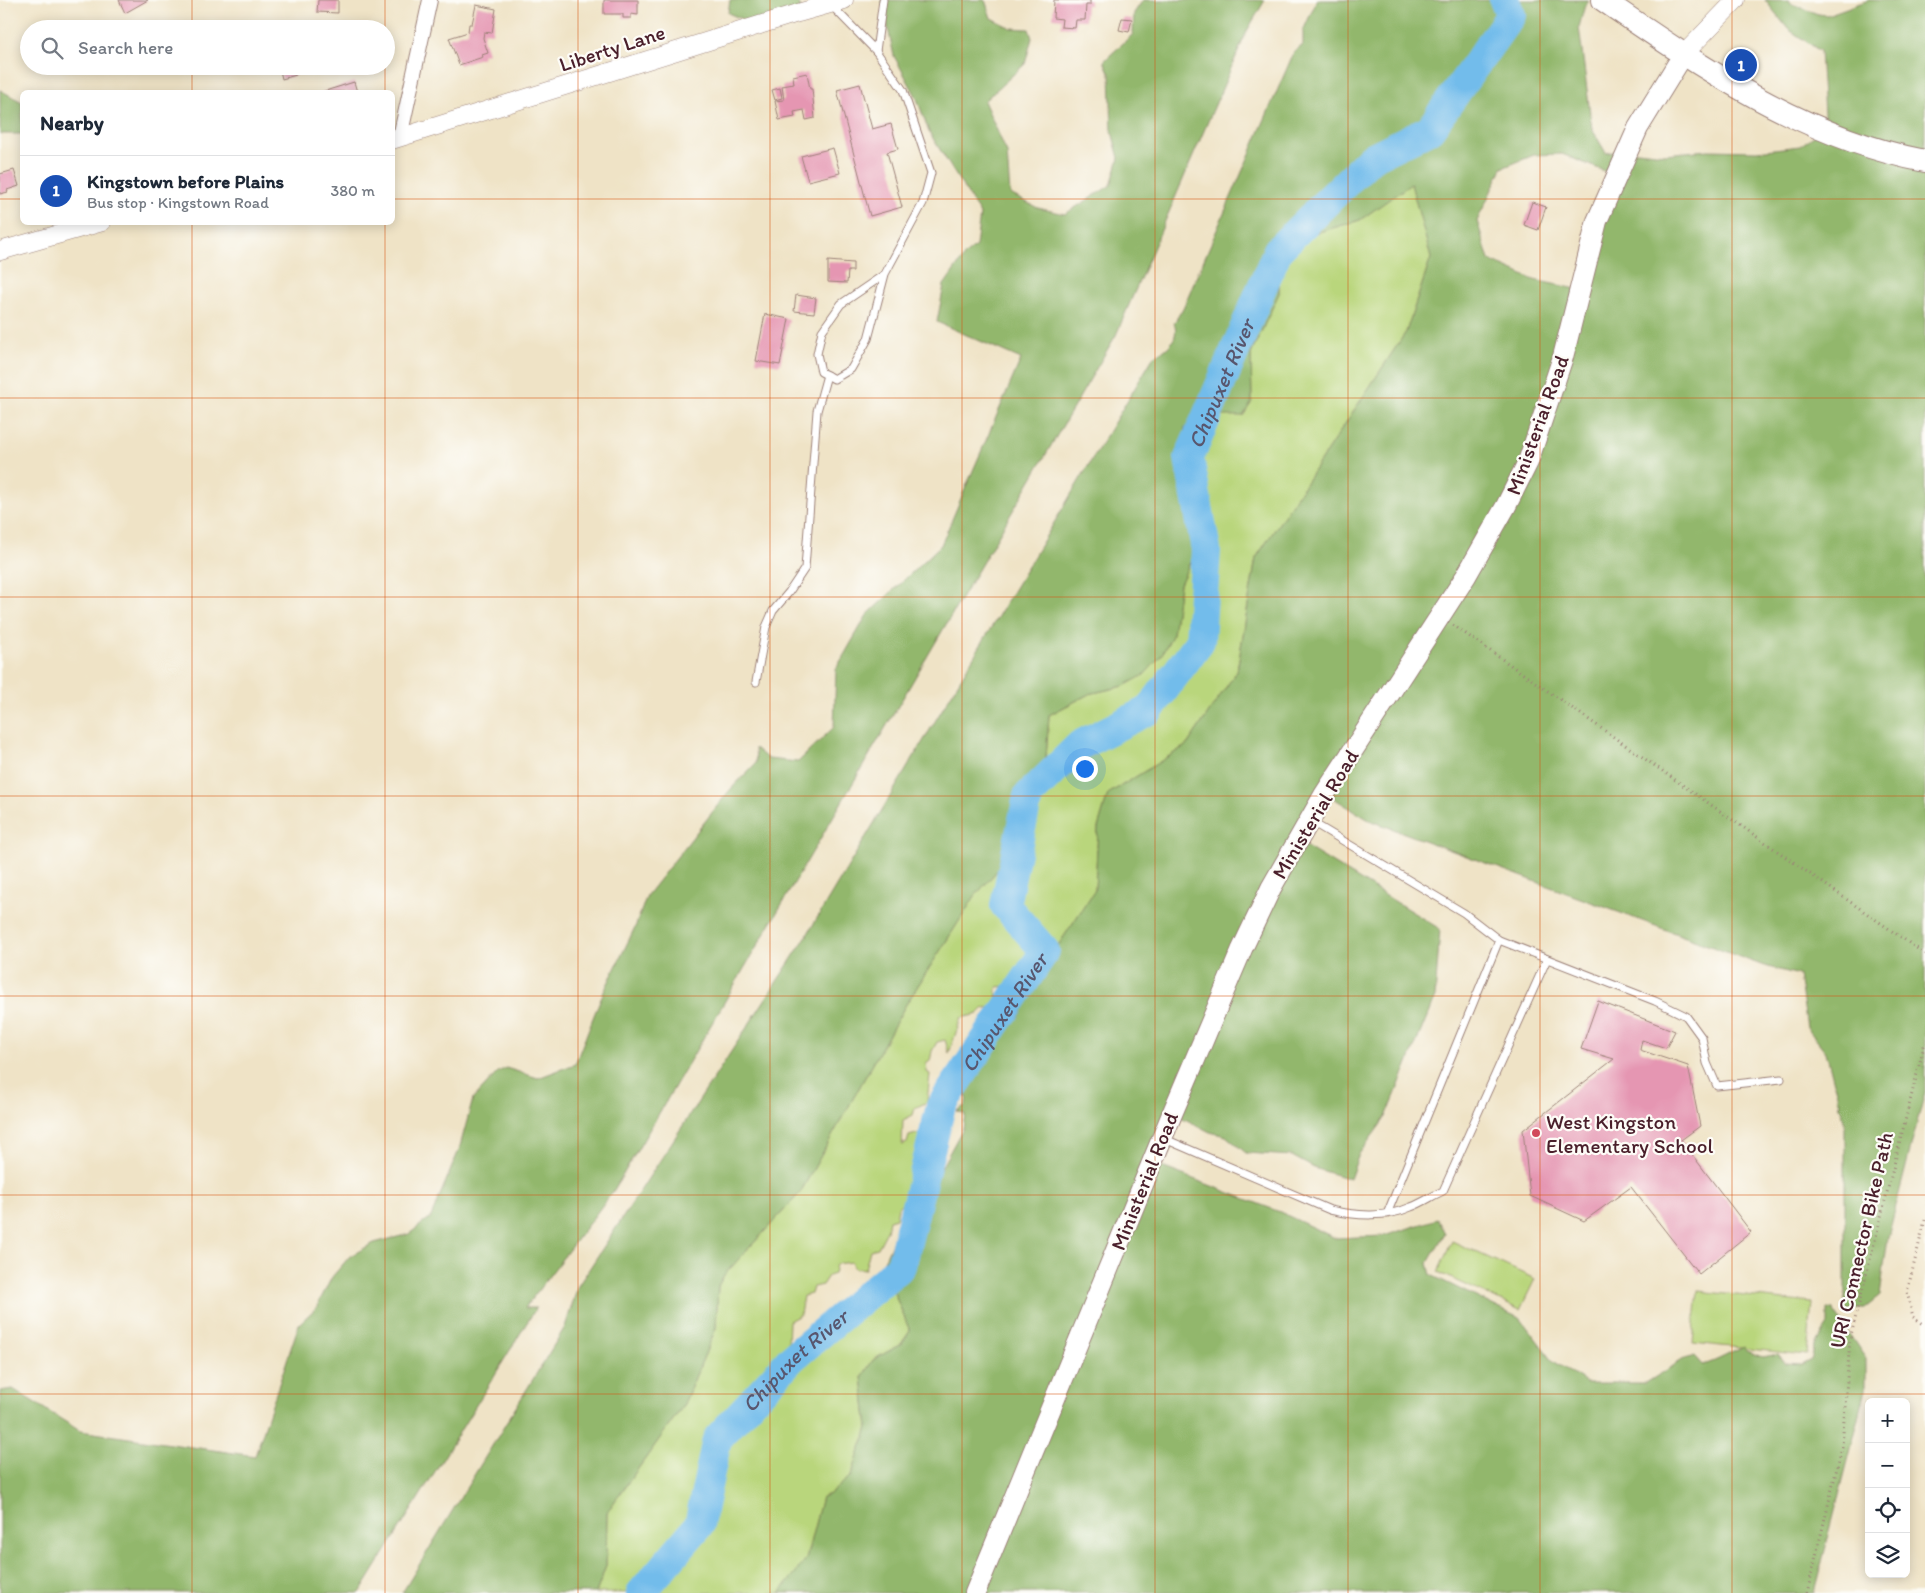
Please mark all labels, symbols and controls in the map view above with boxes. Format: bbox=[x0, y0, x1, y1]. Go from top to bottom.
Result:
street label: Liberty Lane bbox=[556, 19, 668, 77]
search box bbox=[20, 20, 395, 75]
icon: search bbox=[38, 34, 66, 62]
text: Search here bbox=[78, 36, 173, 59]
pin: 1 bbox=[1725, 46, 1757, 84]
text: Nearby bbox=[40, 110, 104, 135]
text: Kingstown before Plains bbox=[87, 170, 284, 193]
text: 1 bbox=[52, 181, 60, 200]
text: 380 m bbox=[331, 181, 375, 200]
text: Bus stop · Kingstown Road bbox=[87, 193, 269, 212]
water label: Chipuxet River bbox=[1181, 313, 1261, 452]
street label: Ministerial Road bbox=[1500, 351, 1574, 498]
street label: Ministerial Road bbox=[1266, 744, 1364, 883]
your location bbox=[1072, 756, 1098, 782]
water label: Chipuxet River bbox=[954, 946, 1055, 1077]
street label: Ministerial Road bbox=[1105, 1108, 1183, 1254]
place label: West Kingston Elementary School bbox=[1546, 1109, 1714, 1158]
marker: West Kingston Elementary School bbox=[1530, 1127, 1542, 1139]
street label: URI Connector Bike Path bbox=[1824, 1129, 1898, 1351]
water label: Chipuxet River bbox=[736, 1302, 855, 1417]
map controls bbox=[1865, 1398, 1910, 1578]
button: + bbox=[1865, 1398, 1910, 1443]
button: − bbox=[1865, 1443, 1910, 1488]
button: locate bbox=[1865, 1488, 1910, 1533]
button: layers bbox=[1865, 1533, 1910, 1578]

